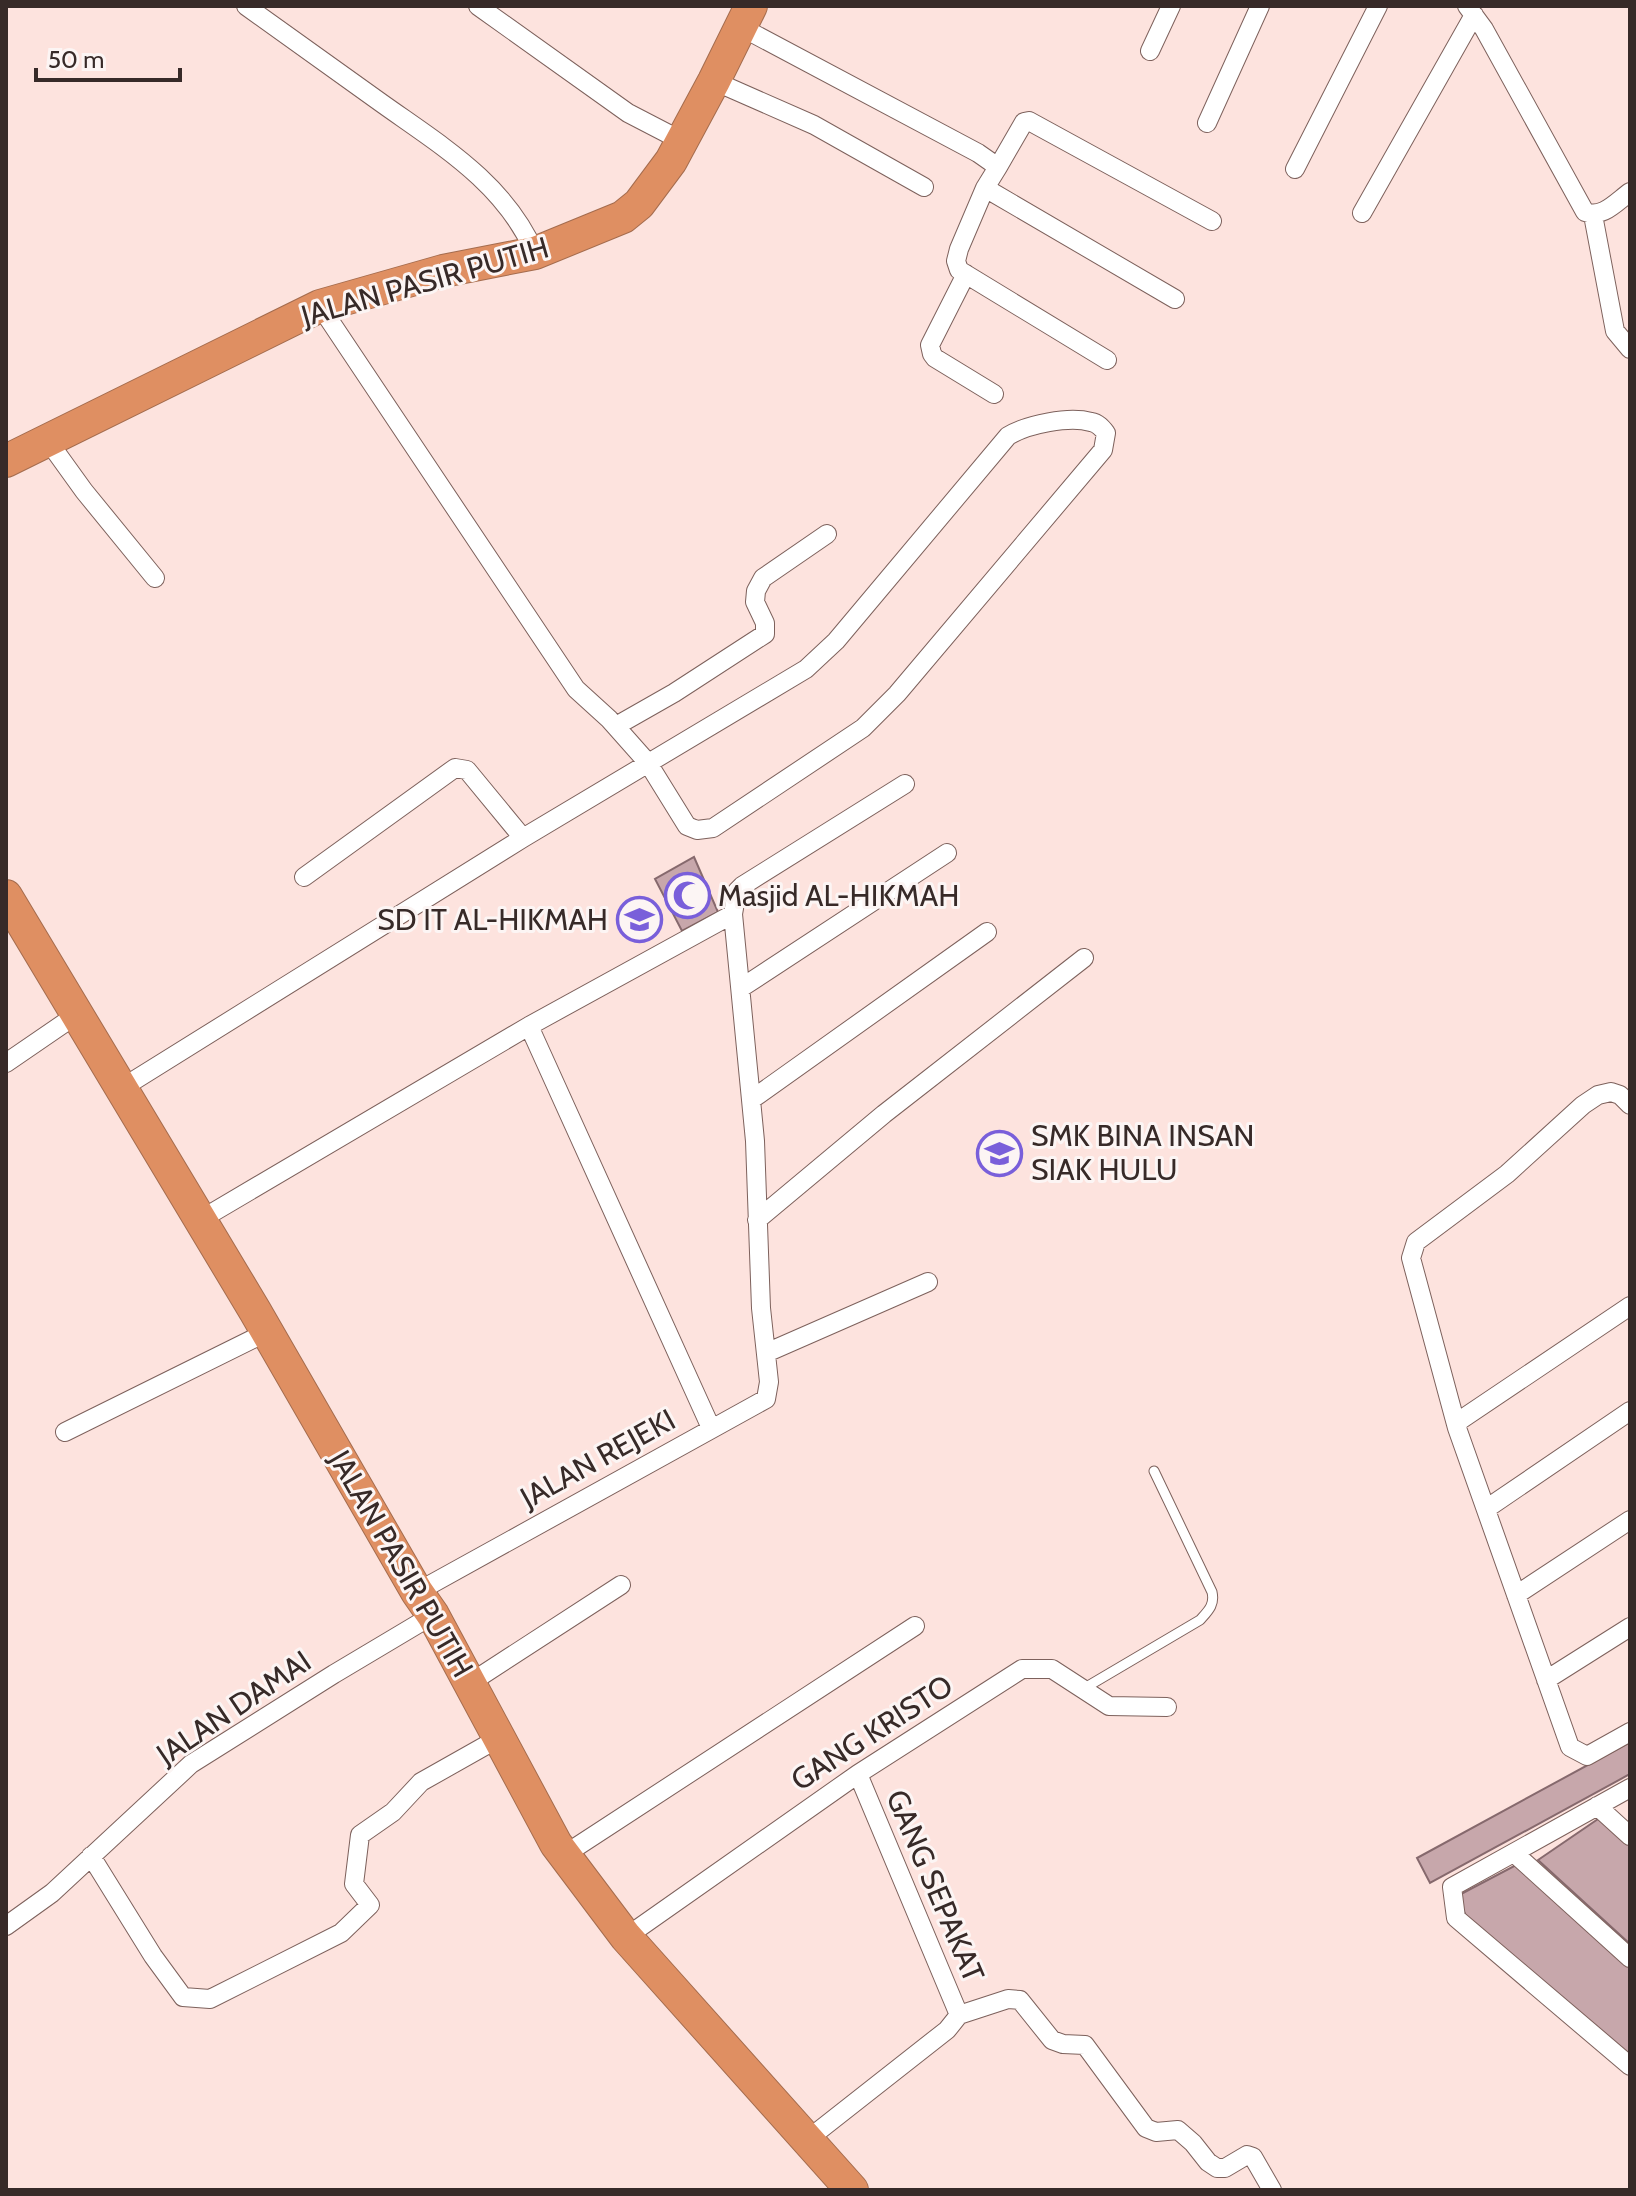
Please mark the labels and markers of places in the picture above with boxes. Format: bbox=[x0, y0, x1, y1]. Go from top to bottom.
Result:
mosque icon: Masjid AL-HIKMAH bbox=[663, 872, 711, 920]
place label: Masjid AL-HIKMAH bbox=[718, 877, 959, 914]
school or university icon: SD IT AL-HIKMAH bbox=[615, 896, 663, 944]
place label: SD IT AL-HIKMAH bbox=[377, 901, 608, 938]
place label: SMK BINA INSAN SIAK HULU bbox=[1031, 1117, 1254, 1188]
school or university icon: SMK BINA INSAN SIAK HULU bbox=[976, 1129, 1024, 1177]

